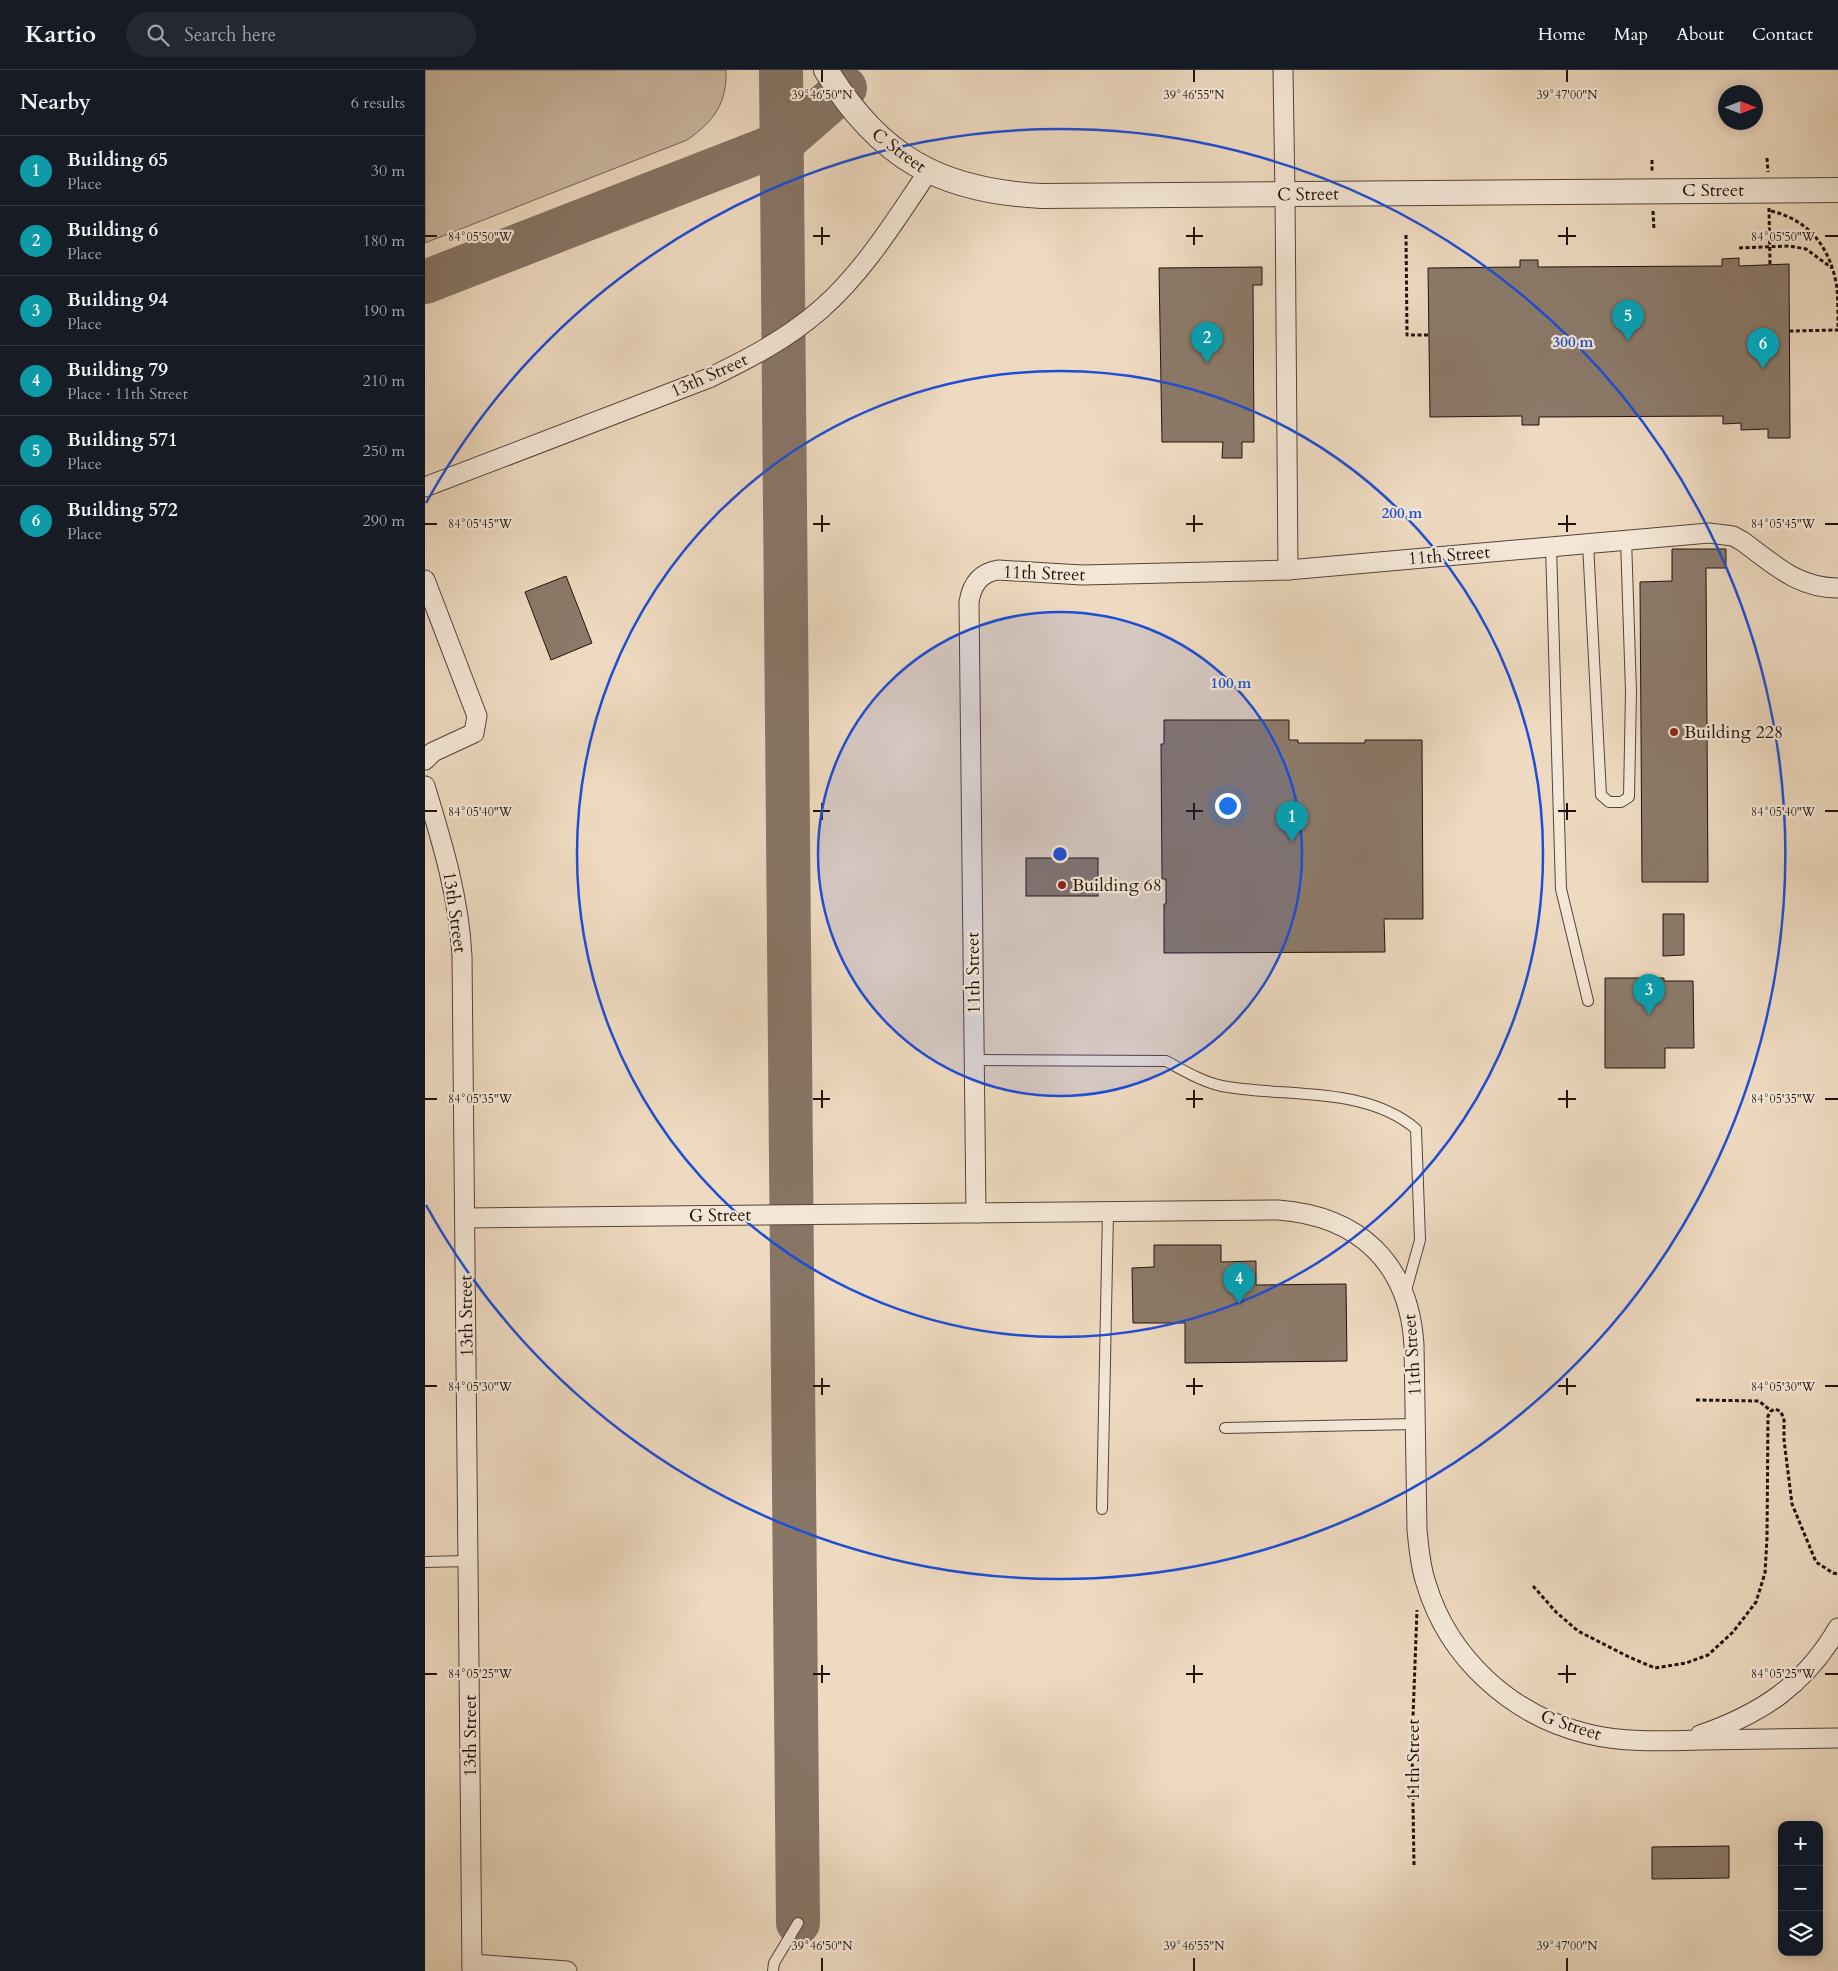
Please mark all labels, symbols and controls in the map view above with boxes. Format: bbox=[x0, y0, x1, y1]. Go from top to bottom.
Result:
search box bbox=[126, 12, 476, 57]
text: Kartio bbox=[25, 18, 96, 51]
icon: search bbox=[144, 21, 172, 49]
text: Search here bbox=[184, 22, 276, 48]
text: Home bbox=[1538, 22, 1586, 47]
text: Map bbox=[1614, 22, 1648, 47]
text: About bbox=[1676, 22, 1724, 47]
text: Contact bbox=[1752, 22, 1813, 47]
north arrow bbox=[1718, 85, 1763, 130]
text: 39°46'50"N bbox=[792, 87, 853, 103]
text: 39°46'55"N bbox=[1164, 87, 1225, 103]
text: 39°47'00"N bbox=[1537, 87, 1598, 103]
text: Nearby bbox=[20, 88, 91, 117]
text: 6 results bbox=[351, 92, 405, 114]
street label: C Street bbox=[866, 122, 931, 179]
text: Building 65 bbox=[67, 147, 168, 173]
text: 1 bbox=[32, 160, 40, 182]
text: 30 m bbox=[371, 160, 405, 182]
text: Place bbox=[67, 173, 102, 195]
street label: C Street bbox=[1682, 178, 1744, 203]
street label: C Street bbox=[1277, 181, 1339, 208]
text: Building 6 bbox=[67, 217, 158, 243]
text: 84°05'50"W bbox=[448, 229, 513, 245]
text: 84°05'50"W bbox=[1751, 229, 1816, 245]
text: 2 bbox=[32, 230, 40, 252]
text: 180 m bbox=[363, 230, 405, 252]
text: Place bbox=[67, 243, 102, 265]
text: Building 94 bbox=[67, 287, 168, 313]
text: 3 bbox=[32, 300, 40, 322]
text: 190 m bbox=[363, 300, 405, 322]
pin: 5 bbox=[1612, 300, 1644, 341]
text: Place bbox=[67, 313, 102, 335]
pin: 2 bbox=[1191, 322, 1223, 363]
pin: 6 bbox=[1747, 328, 1779, 369]
text: 300 m bbox=[1553, 332, 1594, 352]
street label: 13th Street bbox=[667, 347, 752, 404]
text: Building 79 bbox=[67, 357, 168, 383]
text: 4 bbox=[32, 370, 40, 392]
text: 210 m bbox=[363, 370, 405, 392]
text: Place · 11th Street bbox=[67, 383, 188, 405]
text: Building 571 bbox=[67, 427, 178, 453]
text: 5 bbox=[32, 440, 40, 462]
text: 250 m bbox=[363, 440, 405, 462]
text: Place bbox=[67, 453, 102, 475]
text: Building 572 bbox=[67, 497, 178, 523]
text: 200 m bbox=[1382, 503, 1423, 523]
text: 6 bbox=[32, 510, 40, 532]
text: 290 m bbox=[363, 510, 405, 532]
text: 84°05'45"W bbox=[448, 516, 513, 532]
text: 84°05'45"W bbox=[1751, 516, 1816, 532]
text: Place bbox=[67, 523, 102, 545]
street label: 11th Street bbox=[1407, 539, 1491, 572]
street label: 11th Street bbox=[1002, 560, 1086, 587]
text: 100 m bbox=[1211, 673, 1252, 693]
place label: Building 228 bbox=[1684, 720, 1783, 745]
marker: Building 228 bbox=[1668, 726, 1680, 738]
your location bbox=[1215, 793, 1241, 819]
pin: 1 bbox=[1276, 801, 1308, 842]
text: 84°05'40"W bbox=[448, 804, 513, 820]
text: 84°05'40"W bbox=[1751, 804, 1816, 820]
centre of rings bbox=[1051, 845, 1069, 863]
street label: 13th Street bbox=[436, 870, 473, 955]
place label: Building 68 bbox=[1072, 873, 1162, 898]
marker: Building 68 bbox=[1056, 879, 1068, 891]
street label: 11th Street bbox=[960, 931, 987, 1014]
pin: 3 bbox=[1633, 974, 1665, 1015]
text: 84°05'35"W bbox=[448, 1091, 513, 1107]
text: 84°05'35"W bbox=[1751, 1091, 1816, 1107]
street label: G Street bbox=[689, 1202, 752, 1229]
pin: 4 bbox=[1223, 1263, 1255, 1304]
street label: 13th Street bbox=[453, 1274, 480, 1357]
street label: 11th Street bbox=[1397, 1313, 1428, 1397]
text: 84°05'30"W bbox=[448, 1379, 513, 1395]
text: 84°05'30"W bbox=[1751, 1379, 1816, 1395]
text: 84°05'25"W bbox=[448, 1666, 513, 1682]
text: 84°05'25"W bbox=[1751, 1666, 1816, 1682]
street label: 13th Street bbox=[458, 1695, 483, 1777]
street label: G Street bbox=[1537, 1704, 1605, 1747]
street label: 11th Street bbox=[1401, 1719, 1426, 1801]
map controls bbox=[1778, 1821, 1823, 1956]
button: + bbox=[1778, 1821, 1823, 1866]
button: − bbox=[1778, 1866, 1823, 1911]
button: layers bbox=[1778, 1911, 1823, 1956]
text: 39°46'50"N bbox=[792, 1938, 853, 1954]
text: 39°46'55"N bbox=[1164, 1938, 1225, 1954]
text: 39°47'00"N bbox=[1537, 1938, 1598, 1954]

